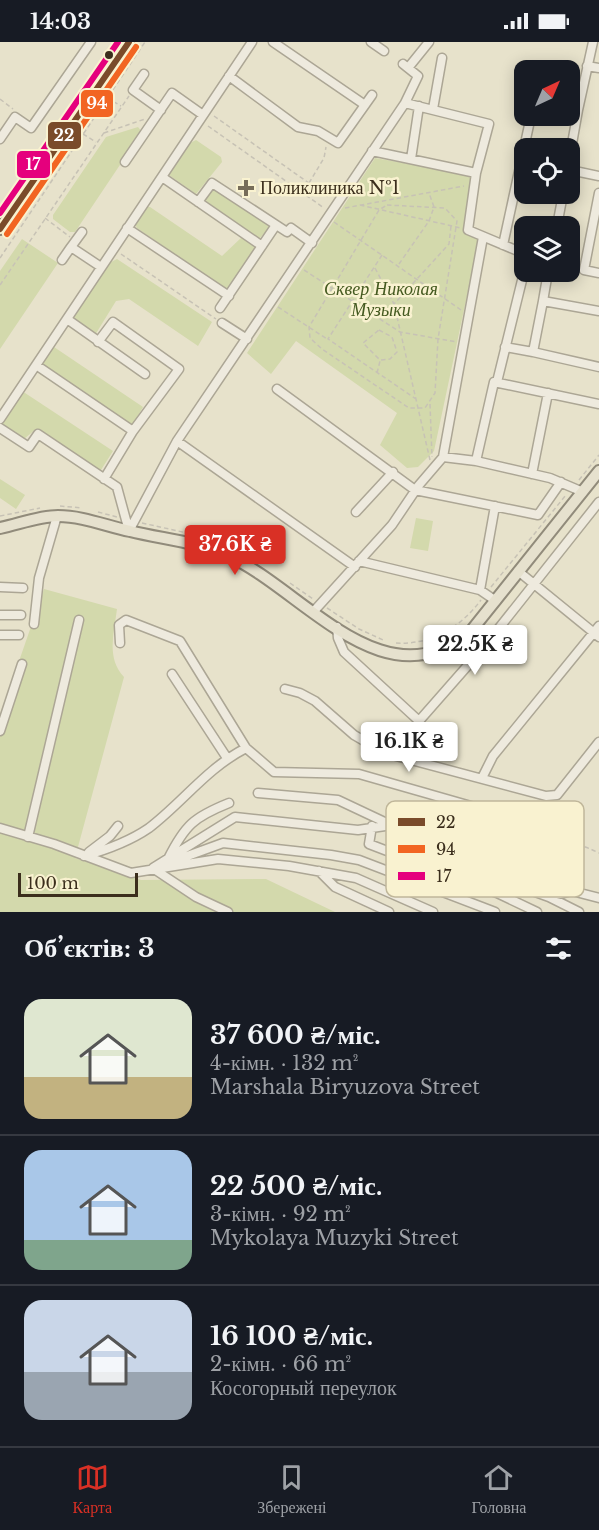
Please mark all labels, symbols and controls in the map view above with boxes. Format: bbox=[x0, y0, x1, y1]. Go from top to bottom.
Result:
text: 14:03 bbox=[30, 8, 91, 35]
unlabelled marker bbox=[103, 49, 115, 61]
north arrow bbox=[514, 60, 580, 126]
map controls bbox=[514, 60, 580, 282]
line badge: 94 bbox=[80, 89, 114, 118]
text: 94 bbox=[86, 93, 108, 113]
line badge: 22 bbox=[47, 121, 82, 150]
text: 22 bbox=[54, 125, 74, 145]
button: locate bbox=[514, 138, 580, 204]
line badge: 17 bbox=[16, 150, 51, 179]
text: 17 bbox=[25, 154, 41, 174]
place label: Поликлиника №1 bbox=[260, 177, 400, 199]
marker: Поликлиника №1 bbox=[237, 179, 255, 197]
button: layers bbox=[514, 216, 580, 282]
park label: Сквер Николая Музыки bbox=[324, 278, 438, 321]
pin: 37.6K ₴ bbox=[180, 525, 290, 576]
text: 37.6K ₴ bbox=[199, 532, 271, 556]
pin: 22.5K ₴ bbox=[420, 625, 530, 676]
text: 22.5K ₴ bbox=[437, 632, 513, 656]
pin: 16.1K ₴ bbox=[354, 722, 464, 773]
text: 16.1K ₴ bbox=[375, 729, 443, 753]
legend bbox=[386, 801, 584, 897]
text: 22 bbox=[436, 812, 456, 832]
text: 94 bbox=[436, 839, 456, 859]
text: 17 bbox=[436, 866, 452, 886]
scale bar bbox=[18, 870, 138, 898]
text: 100 m bbox=[27, 873, 79, 893]
text: Об’єктів: 3 bbox=[24, 932, 155, 964]
icon: filters bbox=[542, 932, 575, 965]
text: 37 600 ₴/міс. bbox=[210, 1019, 381, 1051]
icon: home bbox=[72, 1023, 144, 1095]
text: 4-кімн. · 132 m² bbox=[210, 1051, 359, 1075]
text: Marshala Biryuzova Street bbox=[210, 1075, 480, 1099]
text: 22 500 ₴/міс. bbox=[210, 1170, 383, 1202]
icon: home bbox=[72, 1174, 144, 1246]
text: 3-кімн. · 92 m² bbox=[210, 1202, 351, 1226]
text: Mykolaya Muzyki Street bbox=[210, 1226, 458, 1250]
text: 16 100 ₴/міс. bbox=[210, 1320, 373, 1352]
icon: home bbox=[72, 1324, 144, 1396]
text: 2-кімн. · 66 m² bbox=[210, 1352, 351, 1376]
text: Косогорный переулок bbox=[210, 1376, 397, 1400]
tab: Карта bbox=[73, 1461, 112, 1517]
tab: Збережені bbox=[257, 1461, 326, 1517]
tab: Головна bbox=[472, 1461, 526, 1517]

